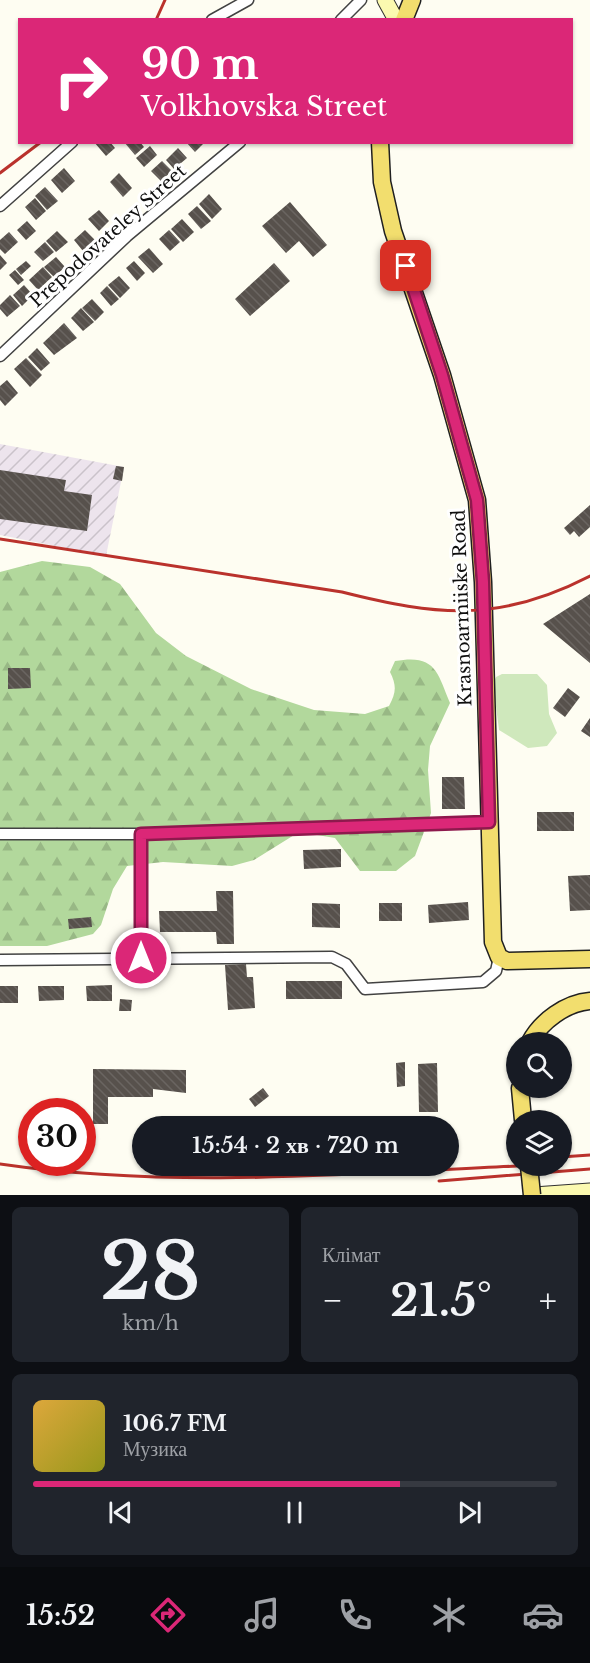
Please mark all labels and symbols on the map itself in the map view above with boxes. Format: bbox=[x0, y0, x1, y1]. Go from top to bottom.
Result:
street label: Prepodovateley Street bbox=[25, 160, 191, 312]
pin bbox=[380, 240, 431, 291]
street label: Krasnoarmiiske Road bbox=[448, 509, 476, 707]
position arrow bbox=[109, 926, 173, 990]
speed limit sign: 30 bbox=[18, 1098, 96, 1176]

